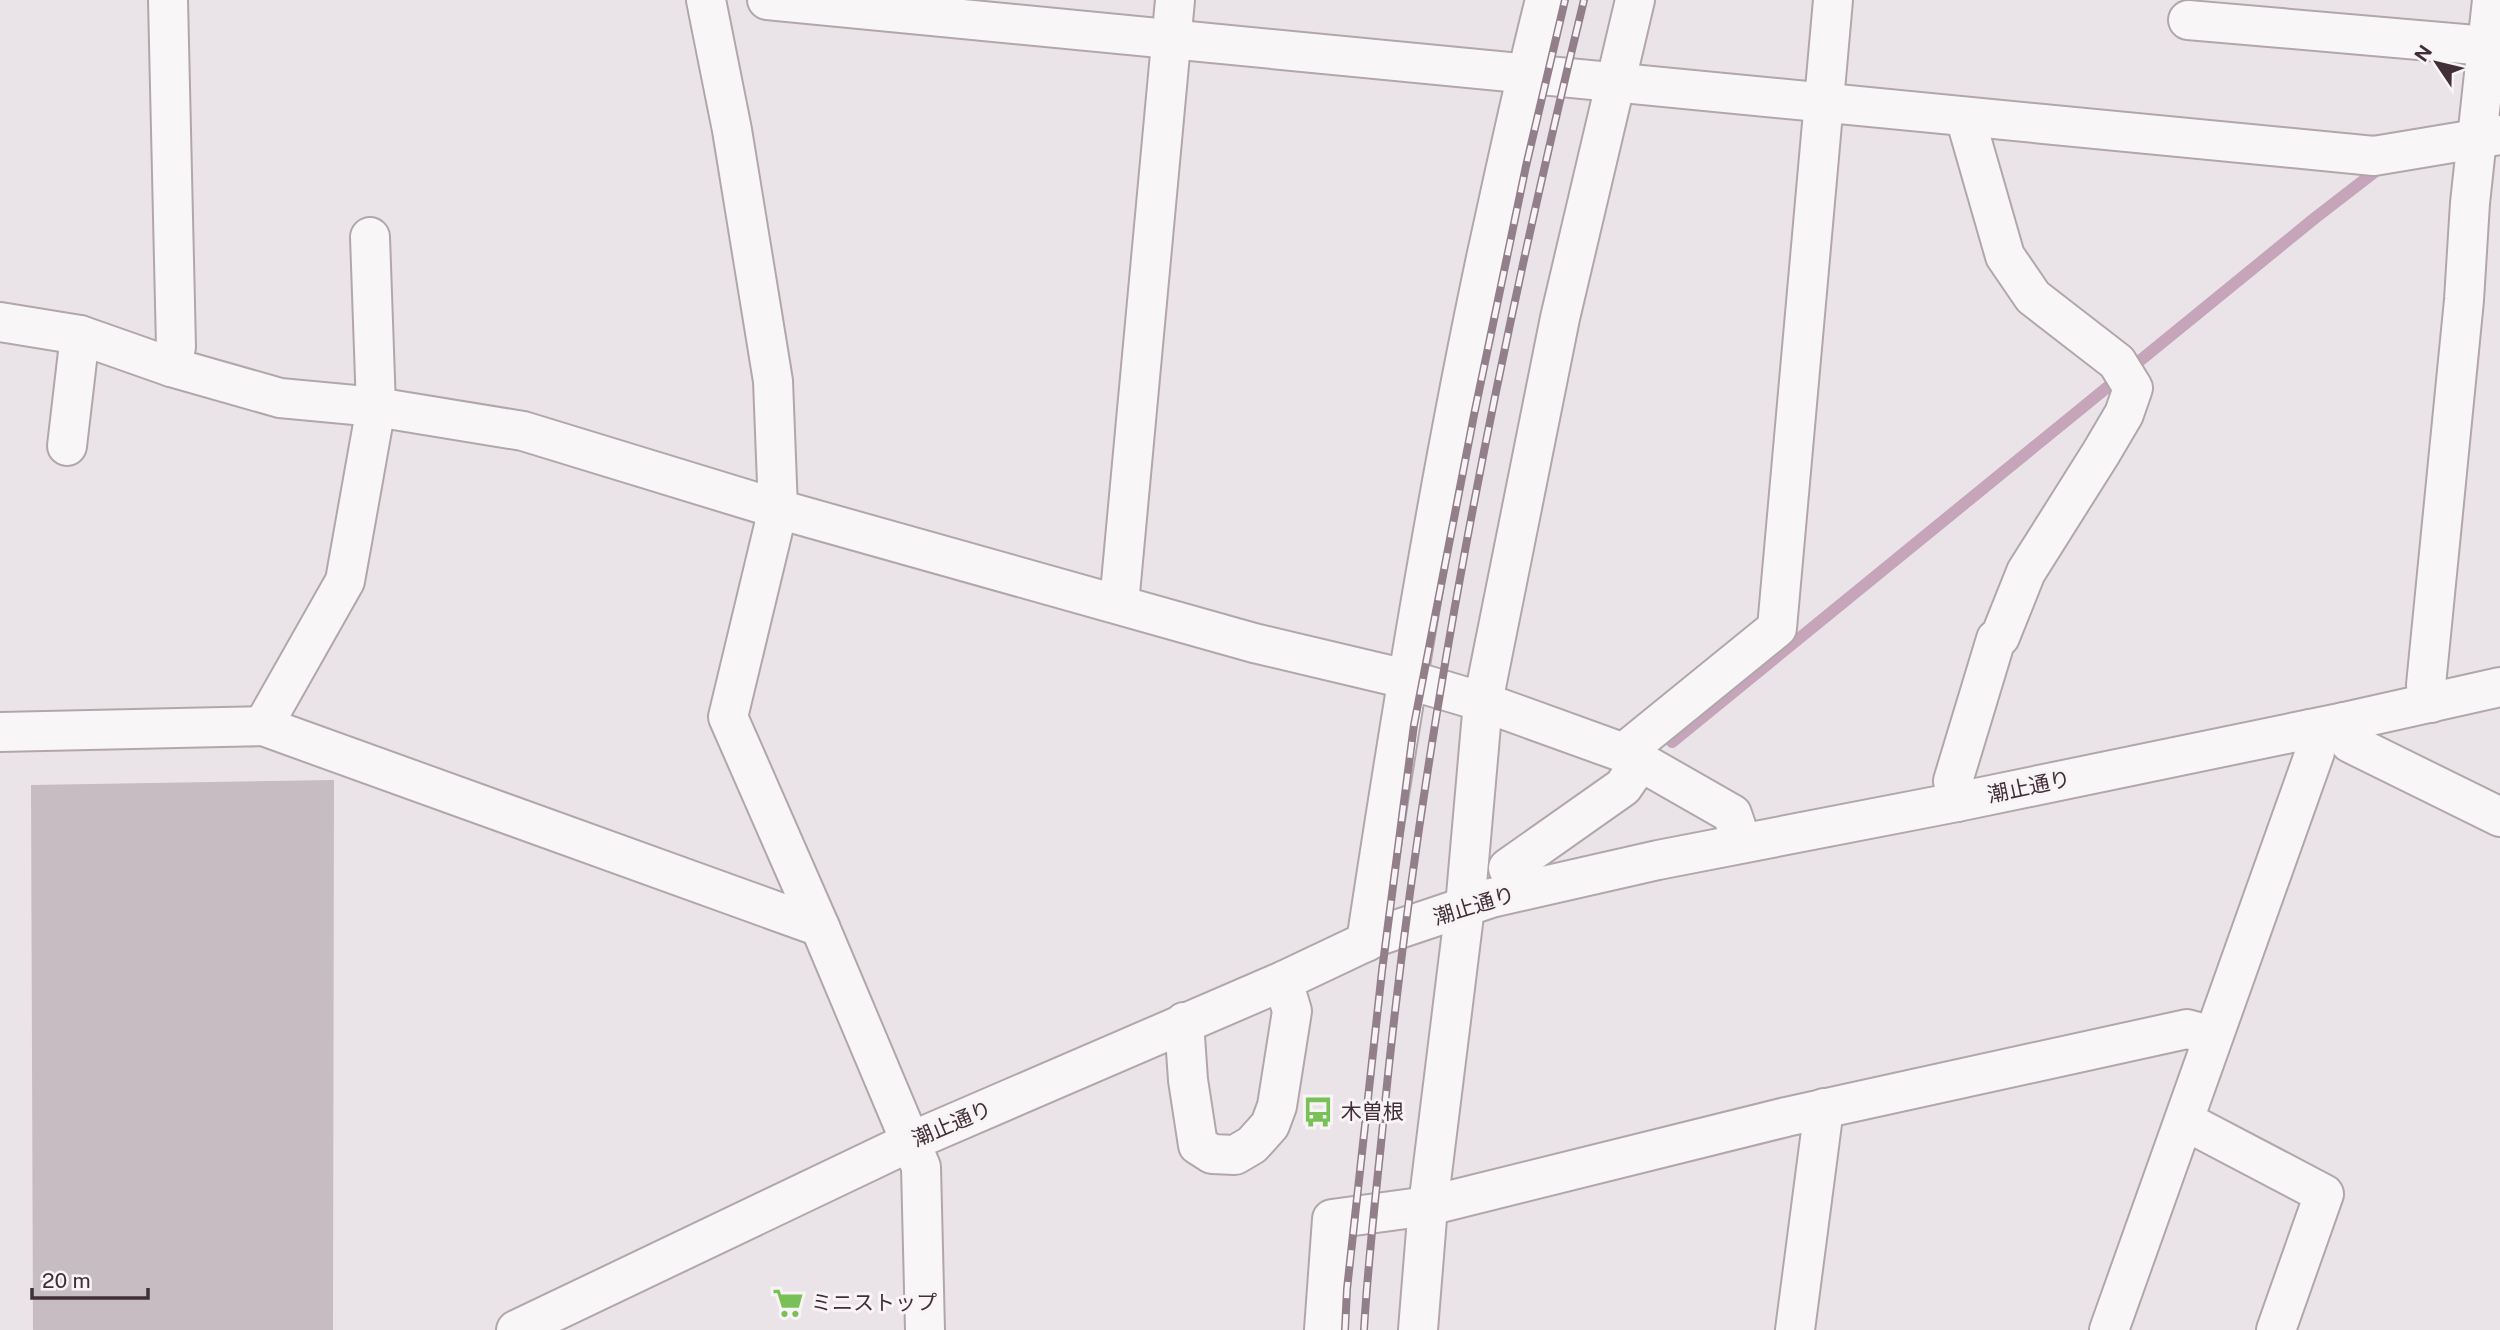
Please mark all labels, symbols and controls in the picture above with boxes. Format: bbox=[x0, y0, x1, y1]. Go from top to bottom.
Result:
north arrow bbox=[2402, 28, 2472, 98]
text: N bbox=[2410, 41, 2436, 66]
street label: 潮止通り bbox=[1985, 766, 2073, 807]
street label: 潮止通り bbox=[1430, 881, 1518, 930]
bus stop icon: 木曽根 bbox=[1301, 1095, 1335, 1129]
street label: 潮止通り bbox=[908, 1096, 995, 1151]
place label: 木曽根 bbox=[1341, 1099, 1404, 1124]
scale bar bbox=[32, 1256, 147, 1300]
text: 20 m bbox=[42, 1268, 91, 1293]
supermarket icon: ミニストップ bbox=[771, 1286, 805, 1320]
place label: ミニストップ bbox=[811, 1290, 937, 1315]

